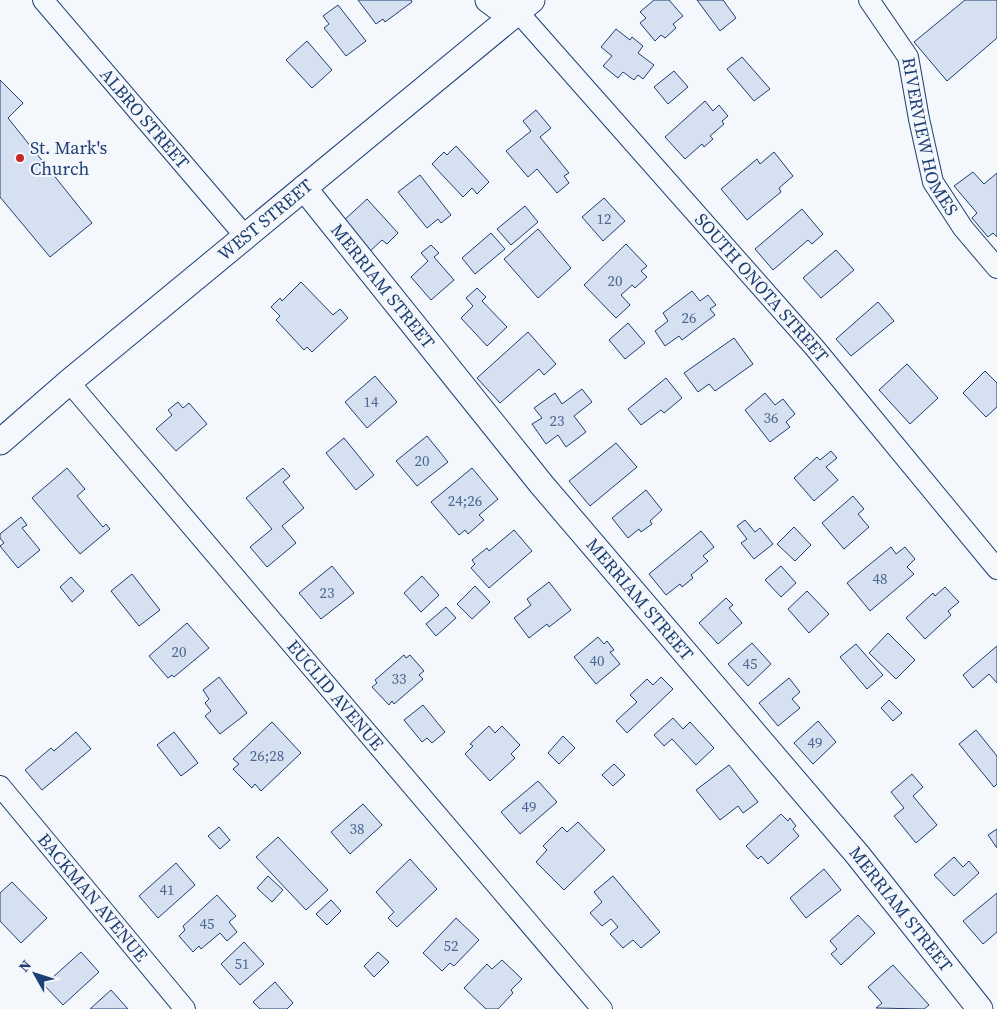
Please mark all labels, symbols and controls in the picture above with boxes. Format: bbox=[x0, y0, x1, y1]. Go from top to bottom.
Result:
street label: RIVERVIEW HOMES bbox=[896, 55, 965, 220]
street label: ALBRO STREET bbox=[94, 62, 195, 174]
place label: St. Mark's Church bbox=[30, 135, 107, 181]
marker: St. Mark's Church bbox=[14, 152, 26, 164]
street label: WEST STREET bbox=[212, 173, 318, 266]
street label: SOUTH ONOTA STREET bbox=[689, 207, 835, 368]
house number: 12 bbox=[596, 208, 612, 229]
street label: MERRIAM STREET bbox=[325, 218, 441, 354]
house number: 20 bbox=[607, 270, 623, 291]
house number: 26 bbox=[681, 307, 697, 328]
house number: 14 bbox=[363, 391, 379, 412]
house number: 36 bbox=[763, 407, 779, 428]
house number: 23 bbox=[549, 410, 565, 431]
house number: 20 bbox=[414, 450, 430, 471]
house number: 24;26 bbox=[448, 490, 482, 511]
street label: MERRIAM STREET bbox=[581, 533, 700, 666]
house number: 48 bbox=[872, 568, 888, 589]
house number: 23 bbox=[319, 582, 335, 603]
street label: EUCLID AVENUE bbox=[281, 634, 390, 756]
house number: 20 bbox=[171, 641, 187, 662]
house number: 40 bbox=[589, 650, 605, 671]
house number: 45 bbox=[742, 653, 758, 674]
house number: 33 bbox=[391, 668, 407, 689]
house number: 49 bbox=[807, 732, 823, 753]
house number: 26;28 bbox=[250, 745, 284, 766]
house number: 49 bbox=[521, 796, 537, 817]
house number: 38 bbox=[349, 818, 365, 839]
street label: BACKMAN AVENUE bbox=[32, 828, 154, 967]
street label: MERRIAM STREET bbox=[843, 841, 959, 977]
house number: 41 bbox=[159, 879, 175, 900]
house number: 45 bbox=[199, 913, 215, 934]
house number: 52 bbox=[443, 935, 459, 956]
north arrow bbox=[10, 949, 60, 999]
house number: 51 bbox=[234, 953, 250, 974]
text: N bbox=[14, 956, 36, 976]

